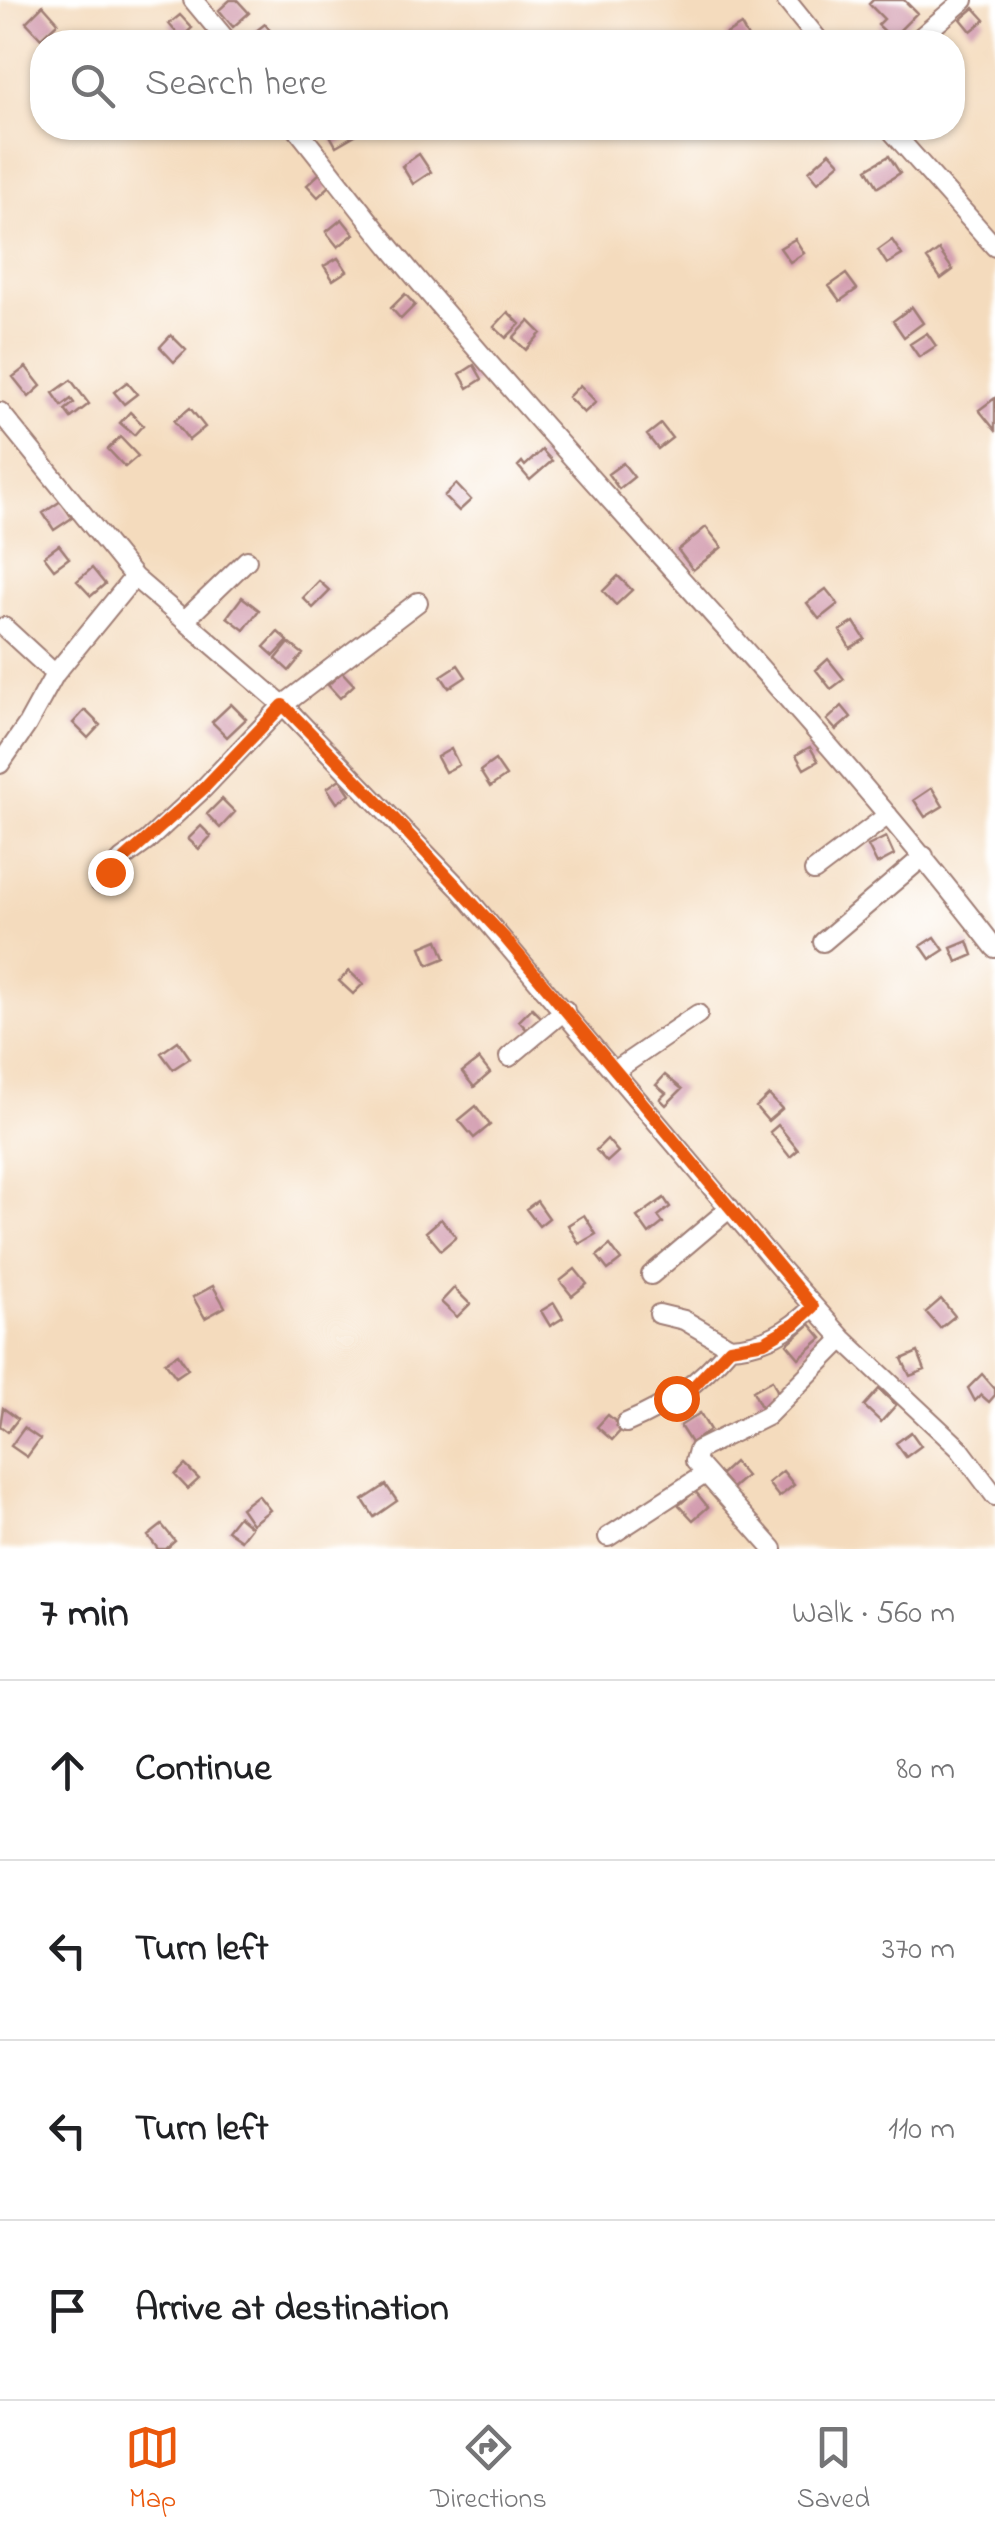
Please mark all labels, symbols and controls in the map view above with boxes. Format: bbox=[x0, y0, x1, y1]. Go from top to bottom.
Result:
search box bbox=[30, 30, 965, 140]
text: Search here bbox=[145, 57, 327, 113]
icon: search bbox=[65, 58, 120, 113]
route end bbox=[88, 850, 134, 896]
route start bbox=[654, 1376, 700, 1422]
text: 7 min bbox=[40, 1584, 129, 1645]
text: Walk · 560 m bbox=[792, 1591, 955, 1638]
text: Continue bbox=[135, 1742, 271, 1798]
icon: ahead bbox=[40, 1743, 95, 1798]
text: 80 m bbox=[896, 1747, 955, 1794]
text: Turn left bbox=[135, 1922, 268, 1978]
icon: left bbox=[40, 1923, 95, 1978]
text: 370 m bbox=[882, 1927, 955, 1974]
text: Turn left bbox=[135, 2102, 268, 2158]
icon: left bbox=[40, 2103, 95, 2158]
text: 110 m bbox=[888, 2107, 955, 2154]
text: Arrive at destination bbox=[135, 2282, 449, 2338]
icon: arrive bbox=[40, 2283, 95, 2338]
tab: Map bbox=[125, 2420, 180, 2521]
tab: Directions bbox=[430, 2420, 547, 2521]
tab: Saved bbox=[797, 2420, 870, 2521]

